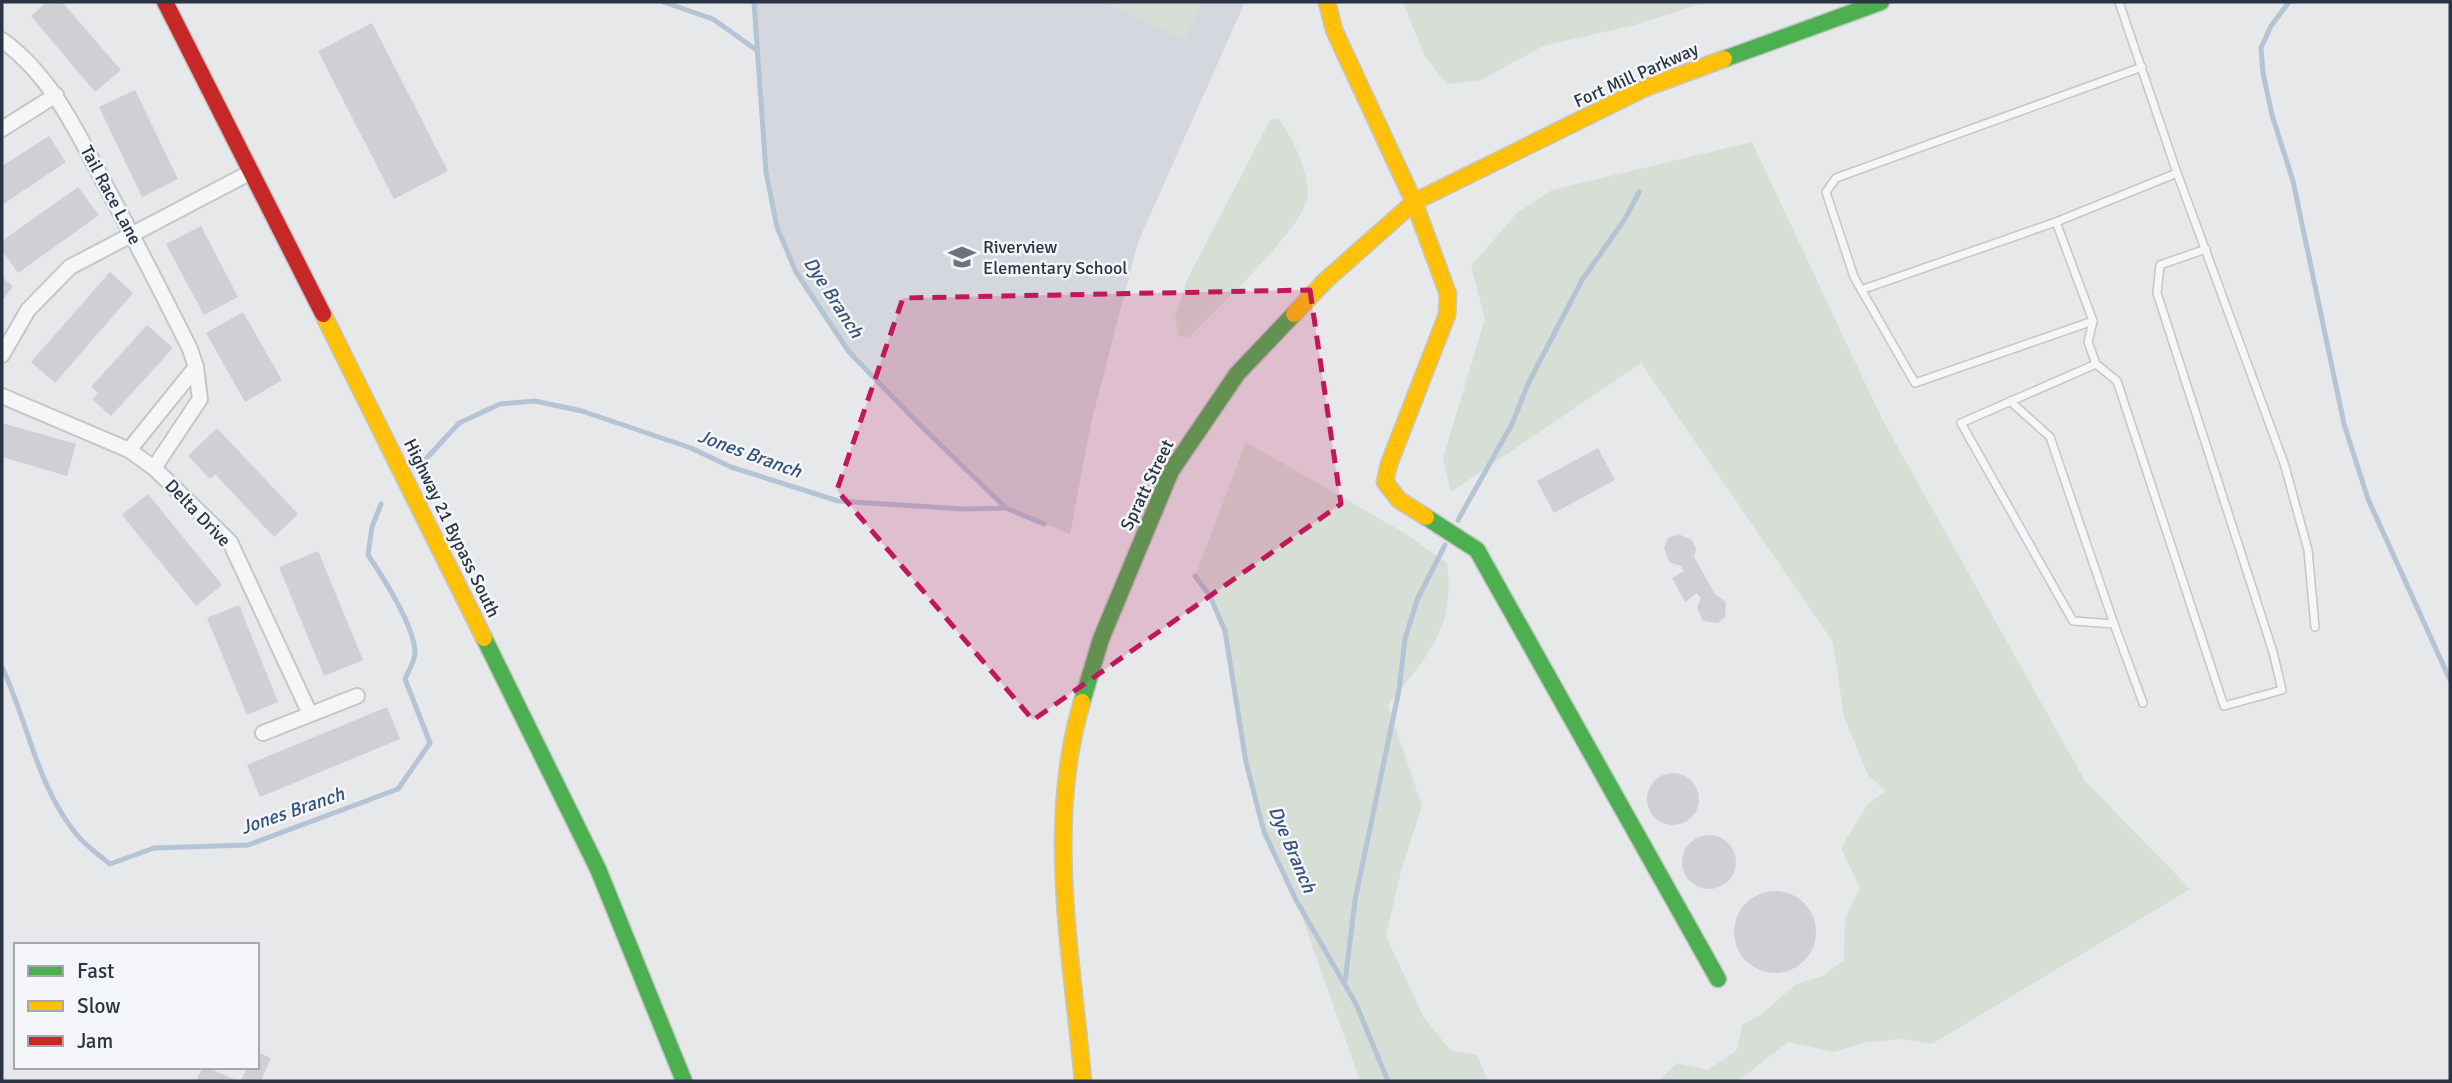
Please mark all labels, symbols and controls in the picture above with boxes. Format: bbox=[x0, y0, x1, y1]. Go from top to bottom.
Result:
street label: Fort Mill Parkway bbox=[1570, 37, 1702, 112]
street label: Tail Race Lane bbox=[76, 142, 146, 248]
place label: Riverview Elementary School bbox=[983, 236, 1128, 279]
school or university icon: Riverview Elementary School bbox=[947, 242, 977, 272]
water label: Dye Branch bbox=[798, 252, 869, 343]
water label: Jones Branch bbox=[695, 424, 805, 484]
street label: Highway 21 Bypass South bbox=[399, 435, 505, 621]
street label: Spratt Street bbox=[1116, 436, 1178, 534]
street label: Delta Drive bbox=[160, 475, 236, 551]
water label: Jones Branch bbox=[237, 782, 348, 840]
water label: Dye Branch bbox=[1263, 802, 1321, 897]
legend bbox=[14, 943, 259, 1069]
text: Fast bbox=[77, 958, 114, 984]
text: Slow bbox=[77, 993, 121, 1019]
text: Jam bbox=[77, 1028, 113, 1054]

